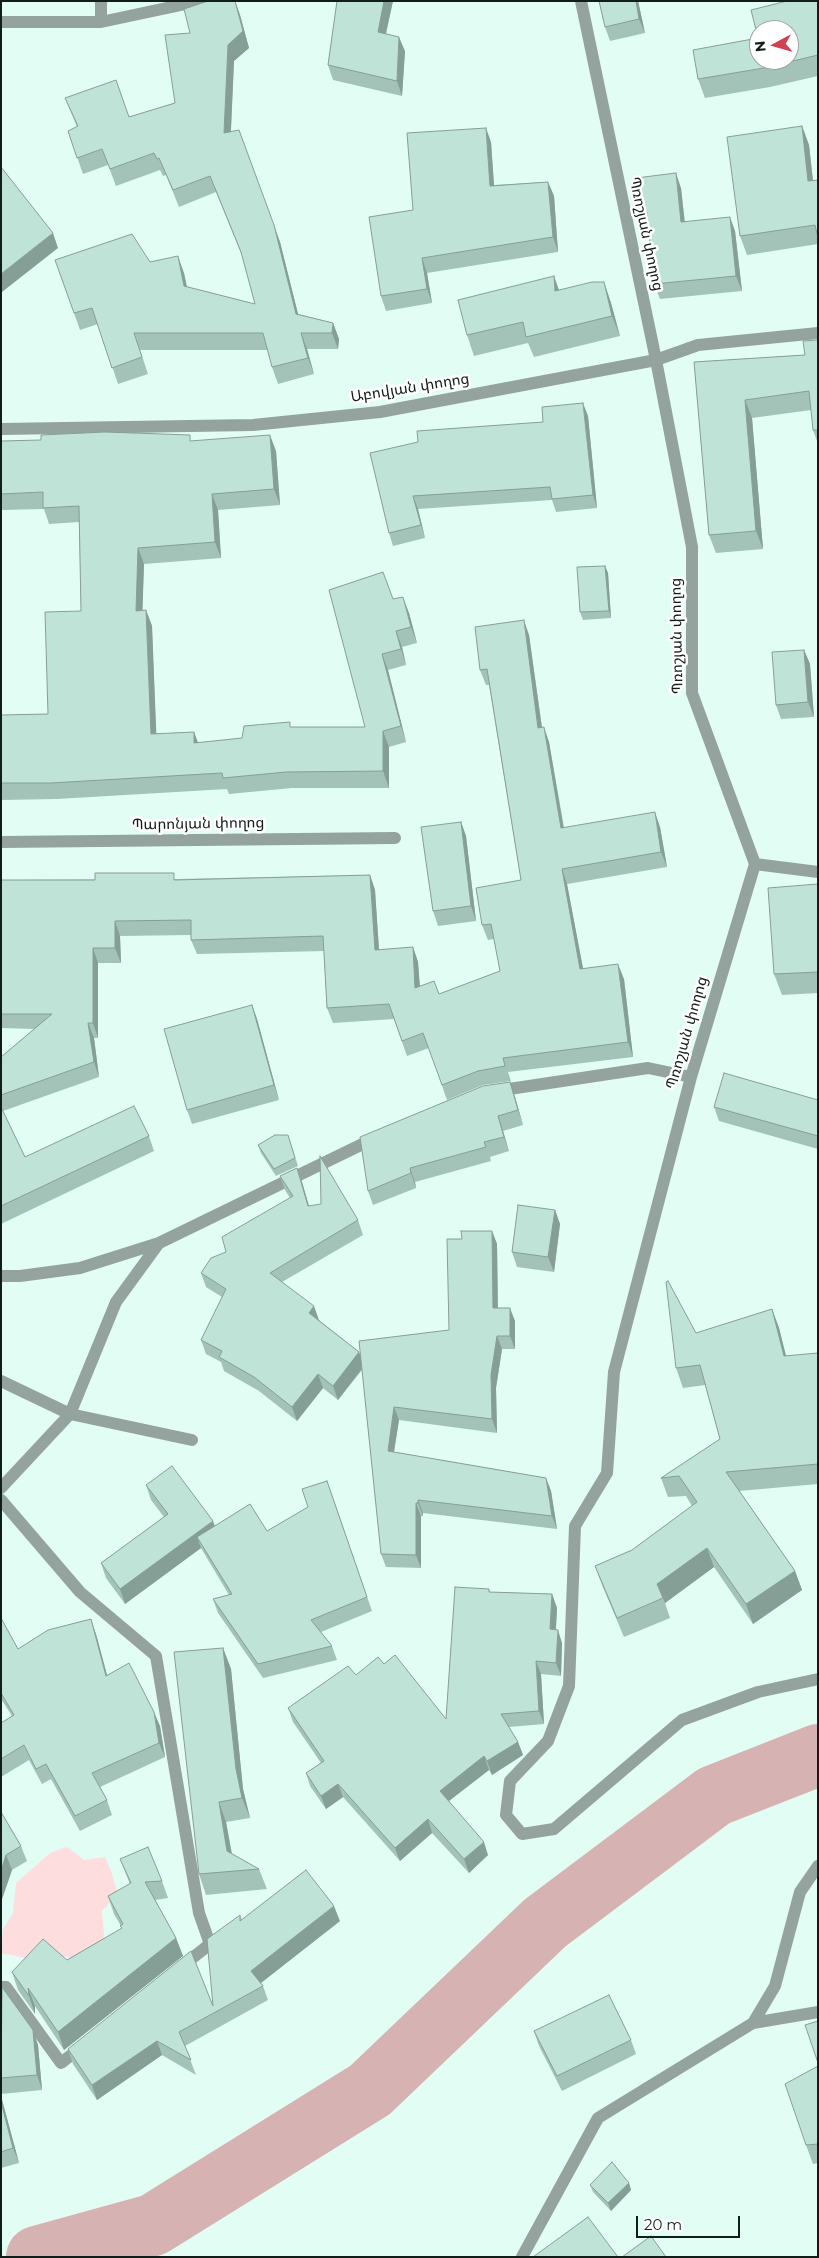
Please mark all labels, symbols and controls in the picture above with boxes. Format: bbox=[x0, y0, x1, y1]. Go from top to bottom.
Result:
north arrow bbox=[749, 20, 799, 70]
text: N bbox=[751, 40, 770, 53]
street label: Պռոշյան փողոց bbox=[625, 175, 667, 293]
street label: Աբովյան փողոց bbox=[349, 370, 471, 406]
street label: Պռոշյան փողոց bbox=[667, 578, 687, 694]
street label: Պարոնյան փողոց bbox=[131, 814, 265, 834]
street label: Պռոշյան փողոց bbox=[662, 975, 712, 1091]
scale bar bbox=[639, 2206, 743, 2238]
text: 20 m bbox=[644, 2215, 682, 2234]

